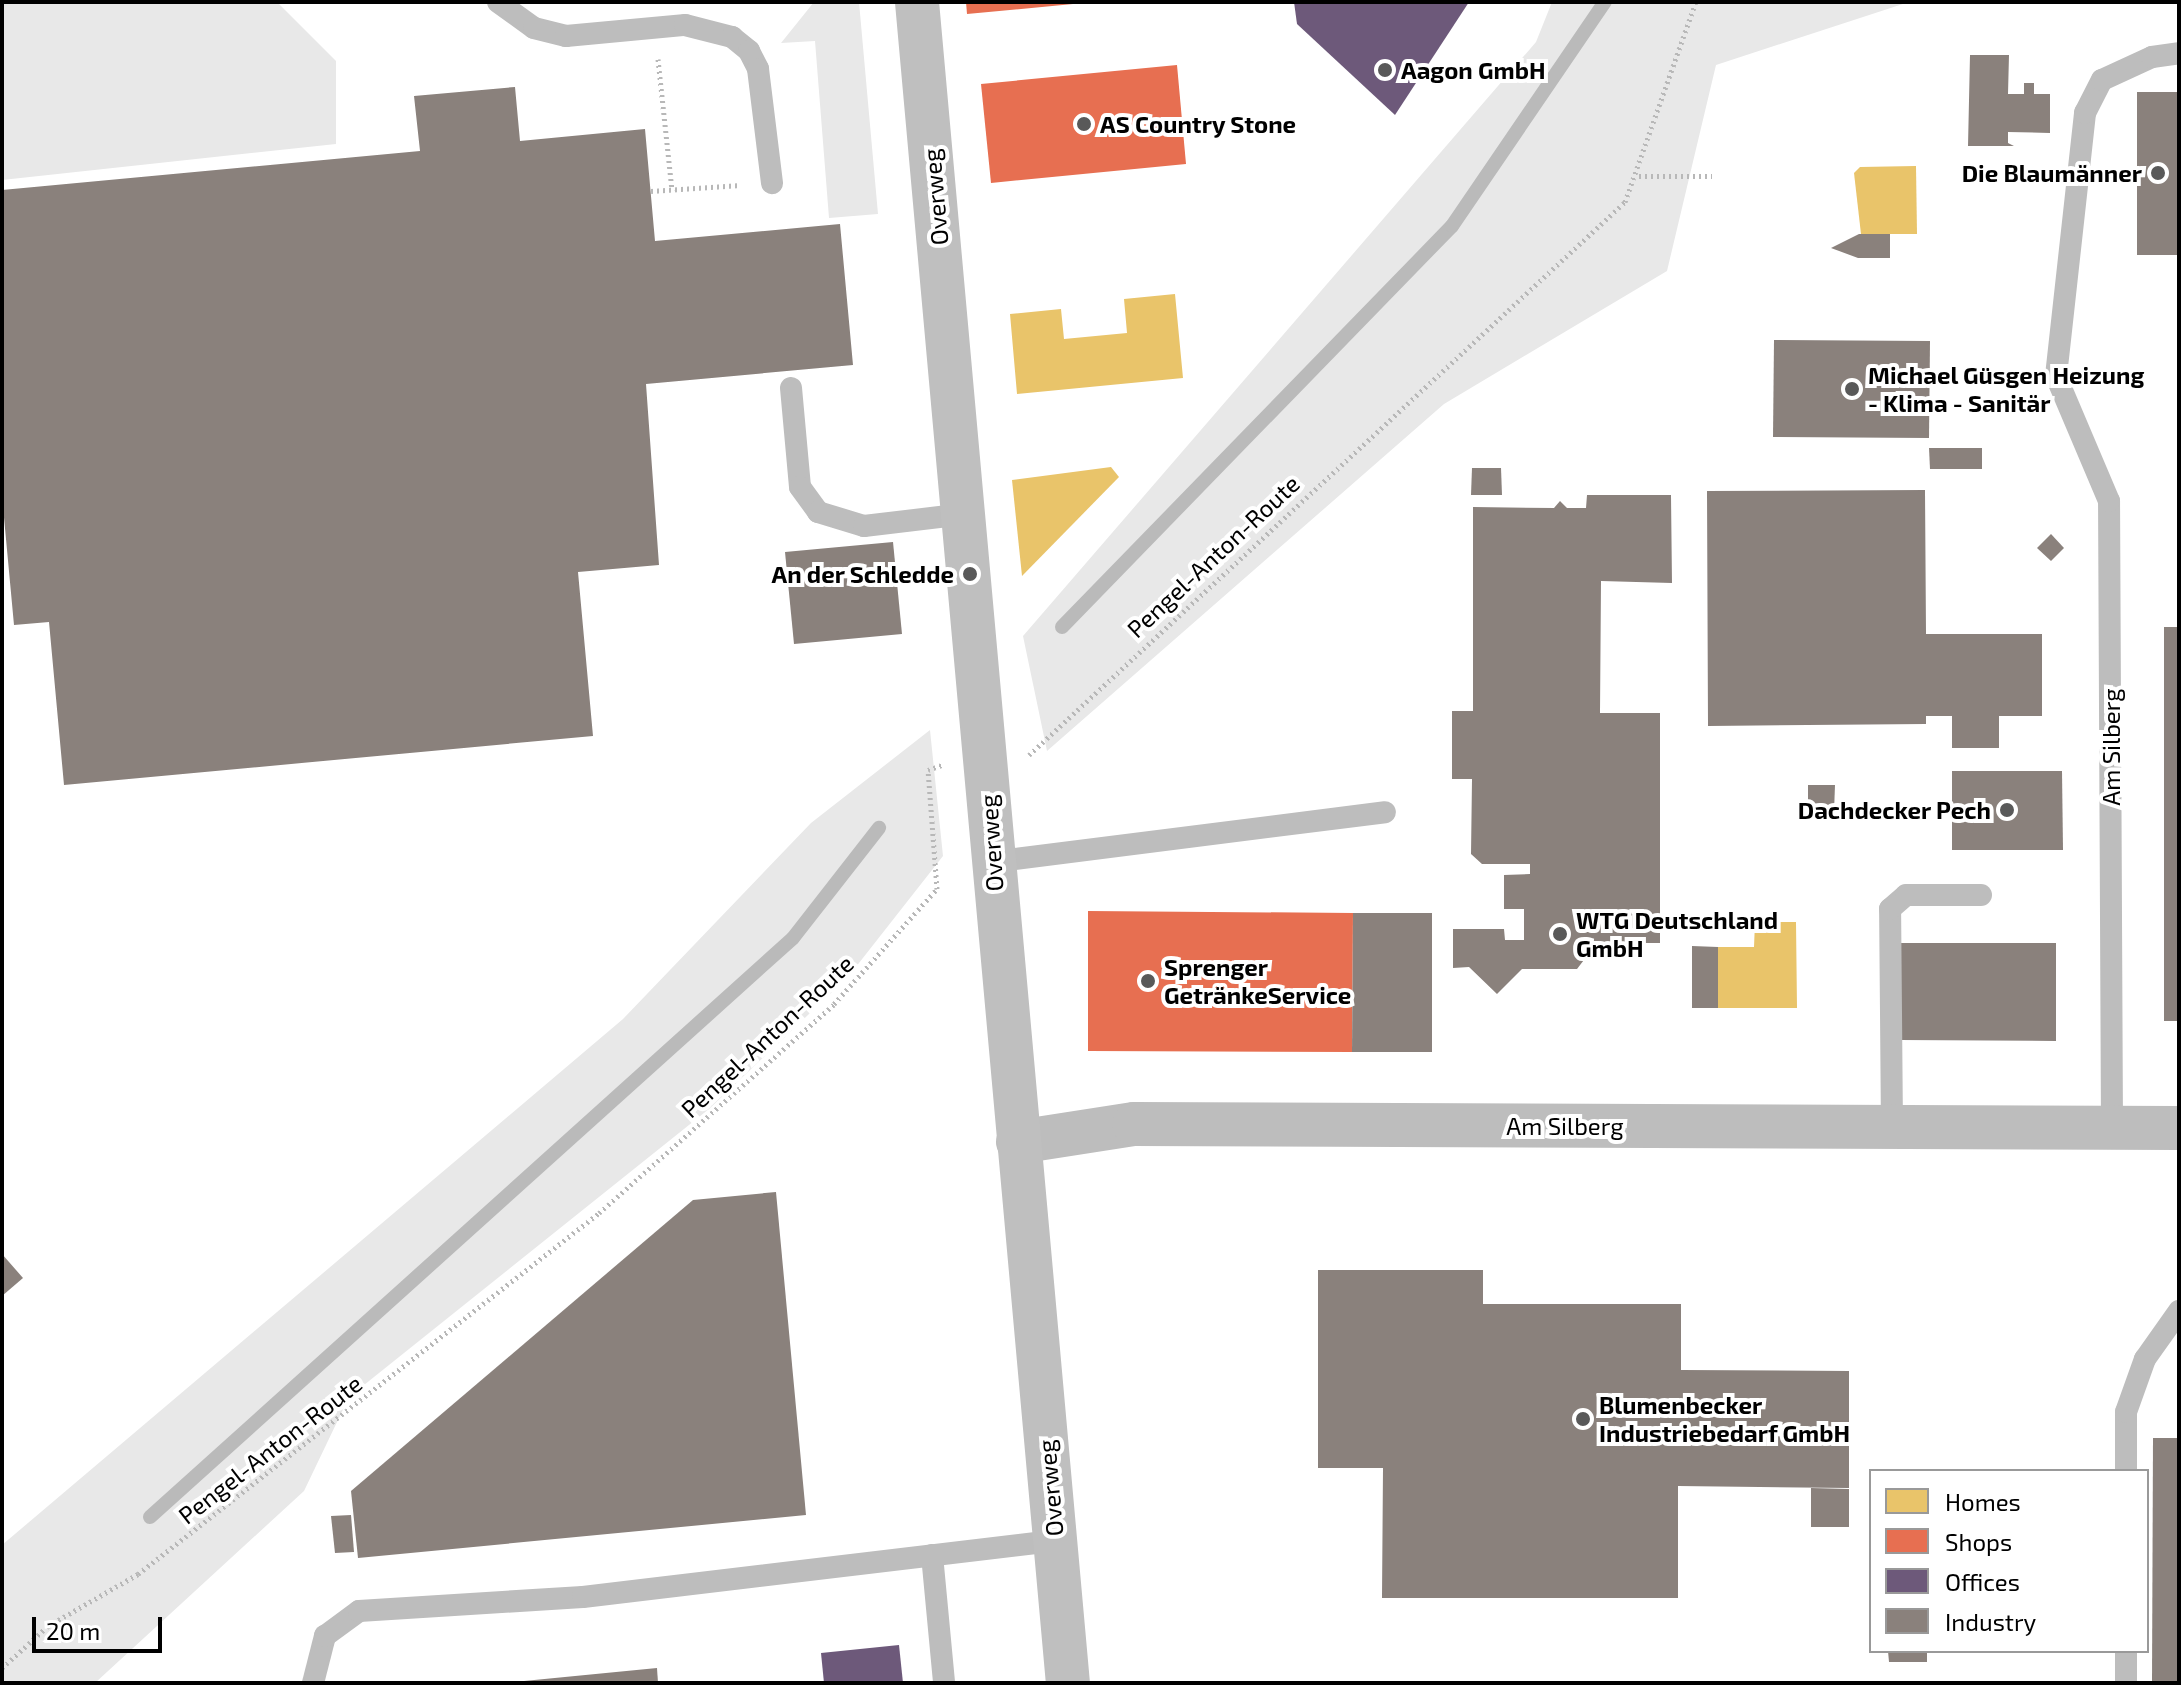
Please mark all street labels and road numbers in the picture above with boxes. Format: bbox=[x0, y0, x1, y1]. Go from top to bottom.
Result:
street label: Overweg bbox=[916, 147, 954, 247]
street label: Pengel-Anton-Route bbox=[1121, 469, 1305, 643]
street label: Am Silberg bbox=[2097, 688, 2125, 806]
street label: Overweg bbox=[973, 794, 1009, 892]
street label: Pengel-Anton-Route bbox=[675, 949, 859, 1123]
street label: Am Silberg bbox=[1506, 1112, 1624, 1140]
street label: Pengel-Anton-Route bbox=[173, 1368, 367, 1530]
street label: Overweg bbox=[1031, 1438, 1069, 1538]

